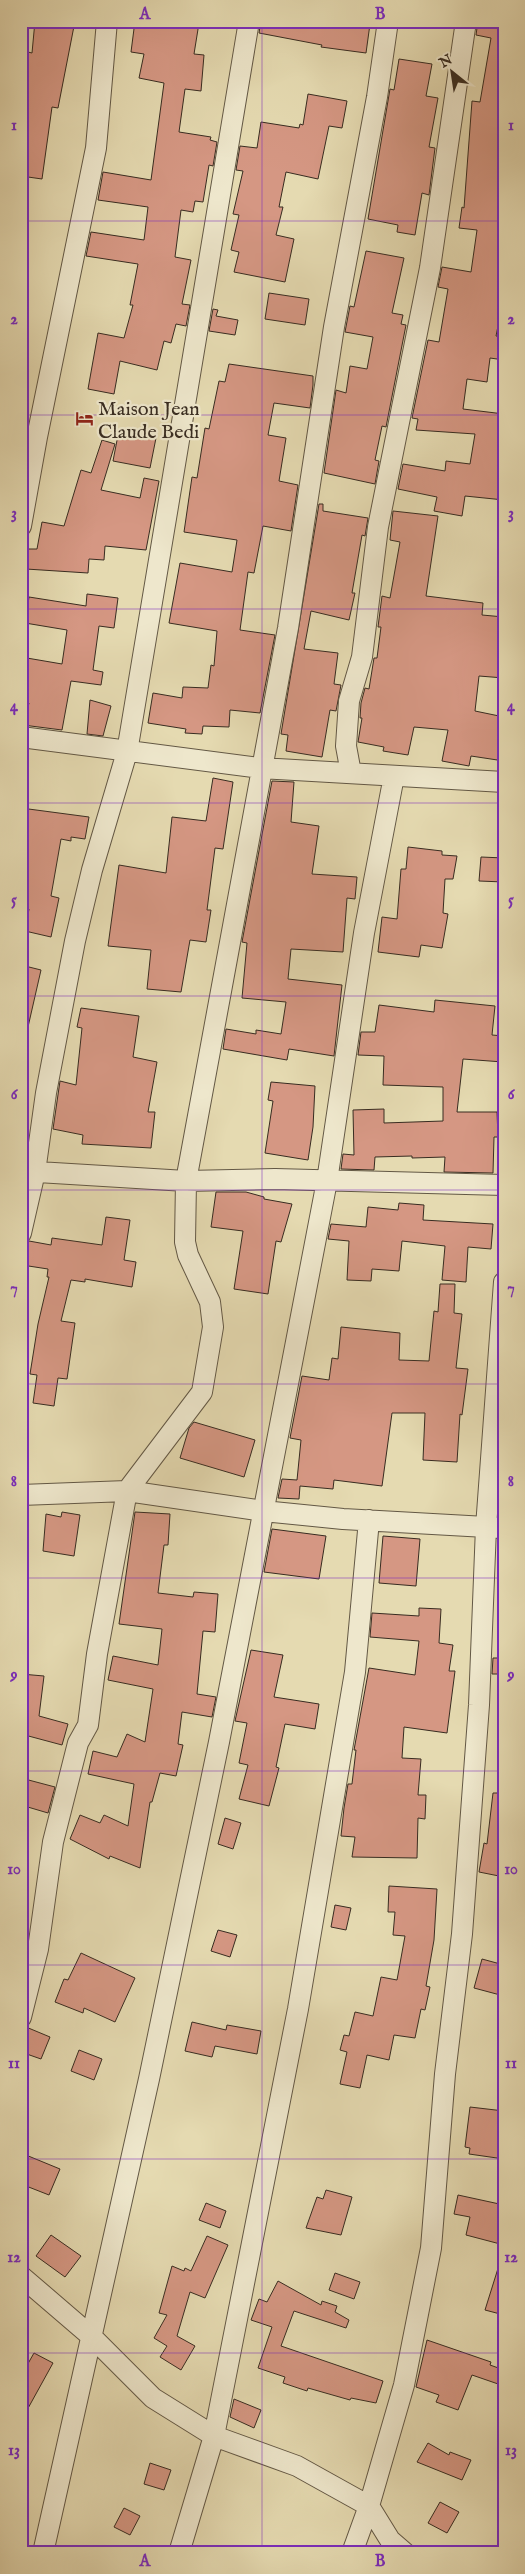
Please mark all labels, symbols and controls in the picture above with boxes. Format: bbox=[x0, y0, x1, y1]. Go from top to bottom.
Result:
text: A bbox=[139, 5, 152, 25]
text: B bbox=[375, 5, 386, 25]
north arrow bbox=[428, 48, 478, 98]
text: N bbox=[435, 51, 456, 73]
text: 1 bbox=[11, 116, 17, 136]
text: 1 bbox=[508, 116, 514, 136]
text: 2 bbox=[10, 310, 18, 330]
text: 2 bbox=[507, 310, 515, 330]
place label: Maison Jean Claude Bedi bbox=[98, 397, 200, 445]
hotel icon: Maison Jean Claude Bedi bbox=[74, 409, 94, 429]
text: 3 bbox=[11, 504, 17, 524]
text: 3 bbox=[508, 504, 514, 524]
text: 4 bbox=[10, 697, 19, 717]
text: 4 bbox=[507, 697, 516, 717]
text: 5 bbox=[11, 891, 17, 911]
text: 5 bbox=[508, 891, 514, 911]
text: 6 bbox=[11, 1085, 19, 1105]
text: 6 bbox=[508, 1085, 516, 1105]
text: 7 bbox=[10, 1279, 18, 1299]
text: 7 bbox=[507, 1279, 515, 1299]
text: 8 bbox=[11, 1472, 17, 1492]
text: 8 bbox=[508, 1472, 514, 1492]
text: 9 bbox=[10, 1666, 18, 1686]
text: 9 bbox=[507, 1666, 515, 1686]
text: 10 bbox=[7, 1860, 21, 1880]
text: 10 bbox=[504, 1860, 518, 1880]
text: 11 bbox=[8, 2054, 20, 2074]
text: 11 bbox=[505, 2054, 517, 2074]
text: 12 bbox=[7, 2248, 21, 2268]
text: 12 bbox=[504, 2248, 518, 2268]
text: 13 bbox=[8, 2441, 20, 2461]
text: 13 bbox=[505, 2441, 517, 2461]
text: A bbox=[139, 2552, 152, 2572]
text: B bbox=[375, 2552, 386, 2572]

